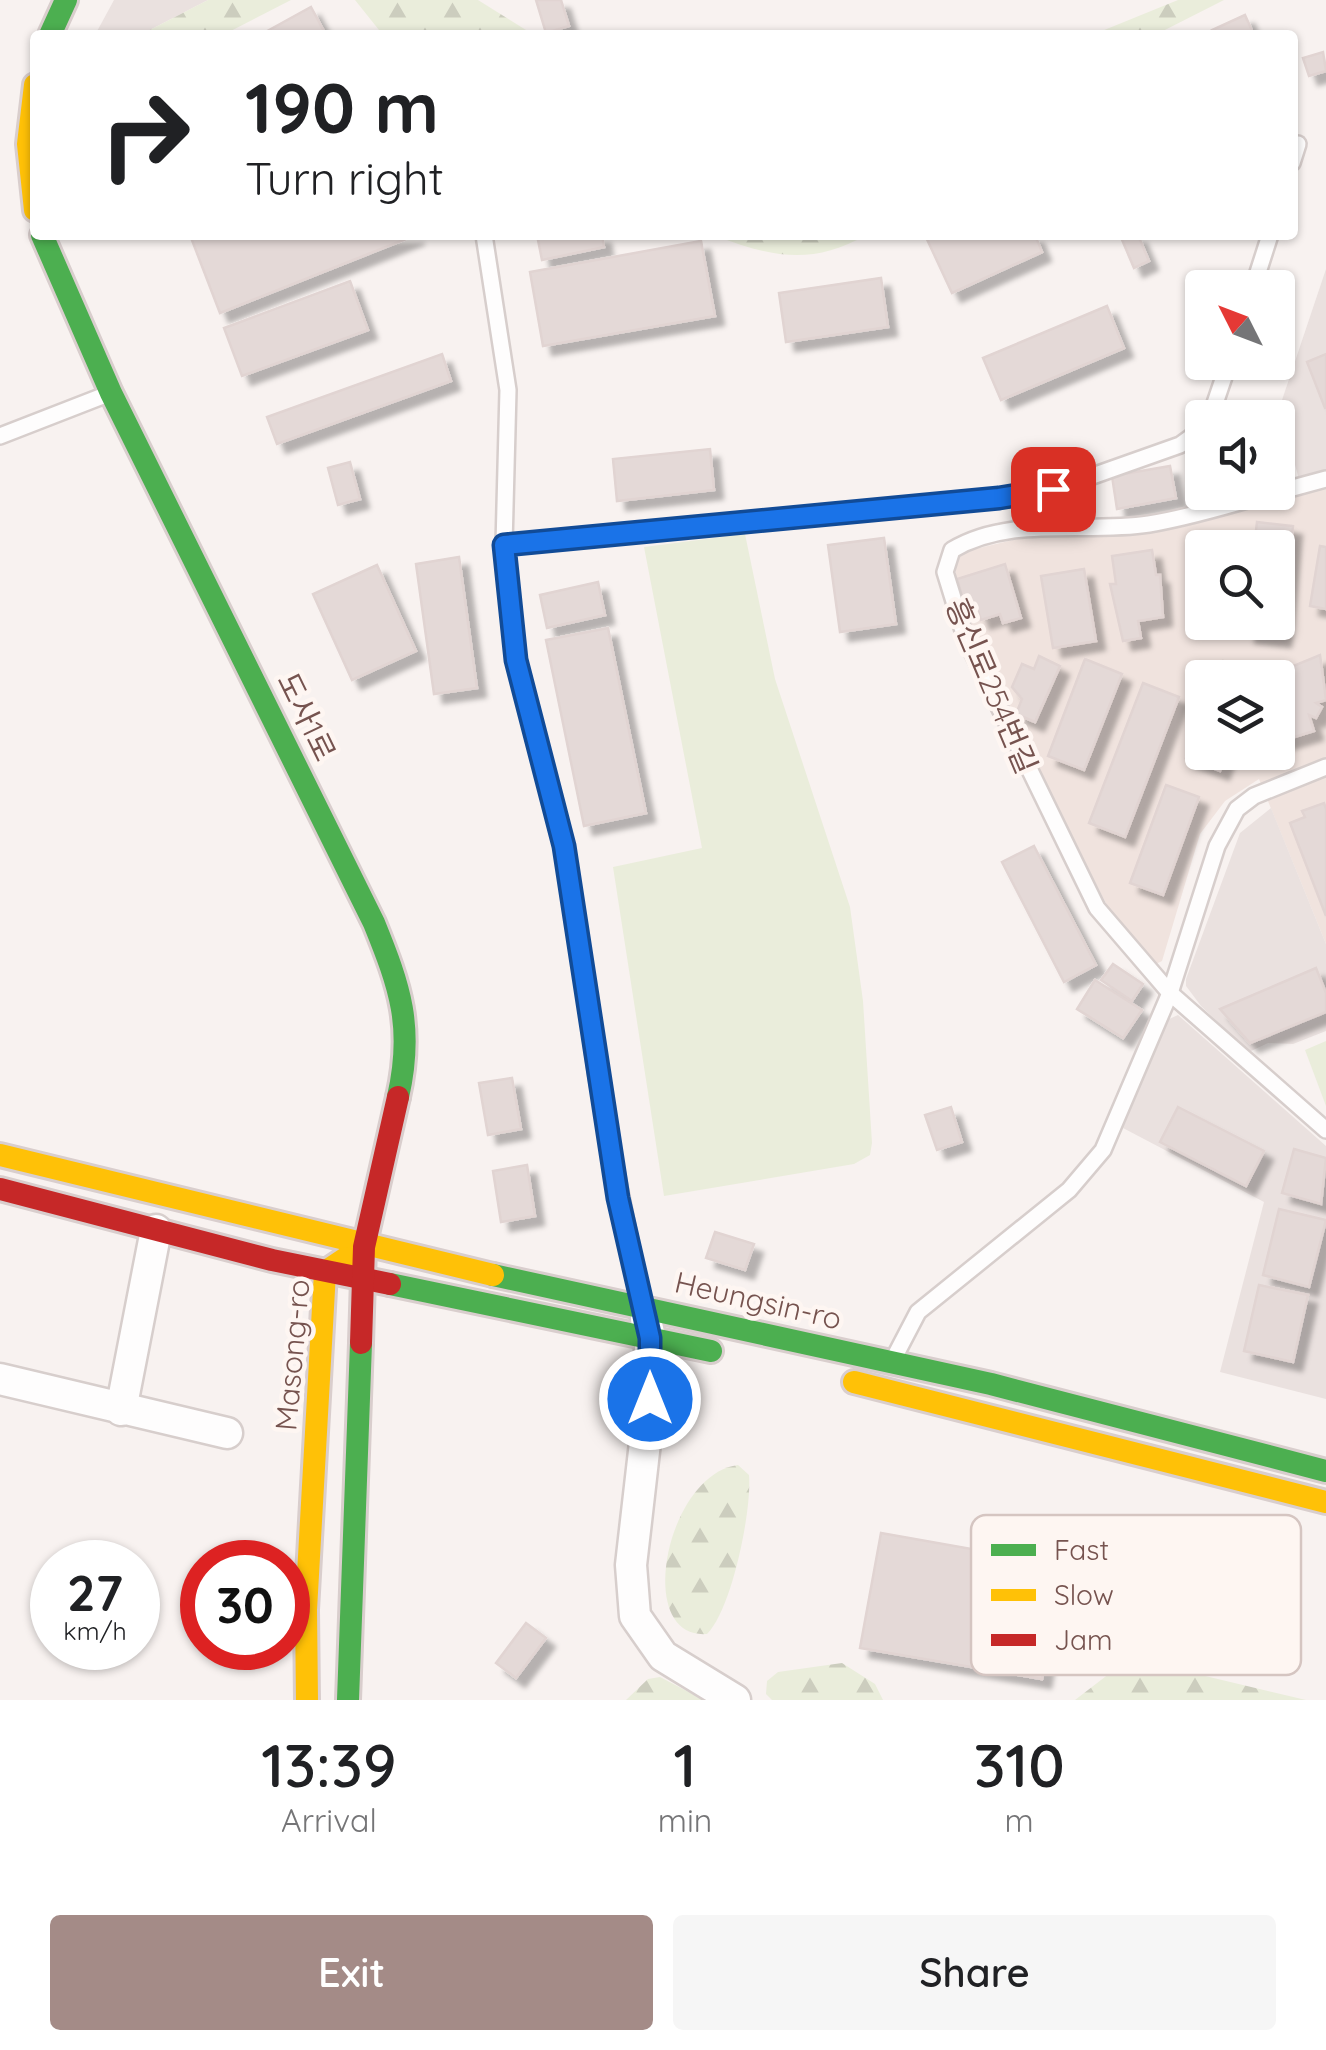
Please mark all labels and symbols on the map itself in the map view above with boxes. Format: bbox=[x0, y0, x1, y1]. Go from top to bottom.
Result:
north arrow bbox=[1185, 270, 1295, 380]
pin bbox=[1011, 447, 1096, 532]
street label: 흥신로254번길 bbox=[938, 592, 1046, 779]
street label: 도사1로 bbox=[269, 666, 345, 767]
street label: Heungsin-ro bbox=[671, 1262, 845, 1338]
street label: Masong-ro bbox=[266, 1278, 318, 1432]
position arrow bbox=[598, 1347, 702, 1451]
legend bbox=[971, 1515, 1301, 1675]
text: Fast bbox=[1054, 1532, 1109, 1567]
speed limit sign: 30 bbox=[180, 1540, 310, 1670]
text: Slow bbox=[1054, 1577, 1114, 1612]
text: Jam bbox=[1054, 1622, 1113, 1657]

